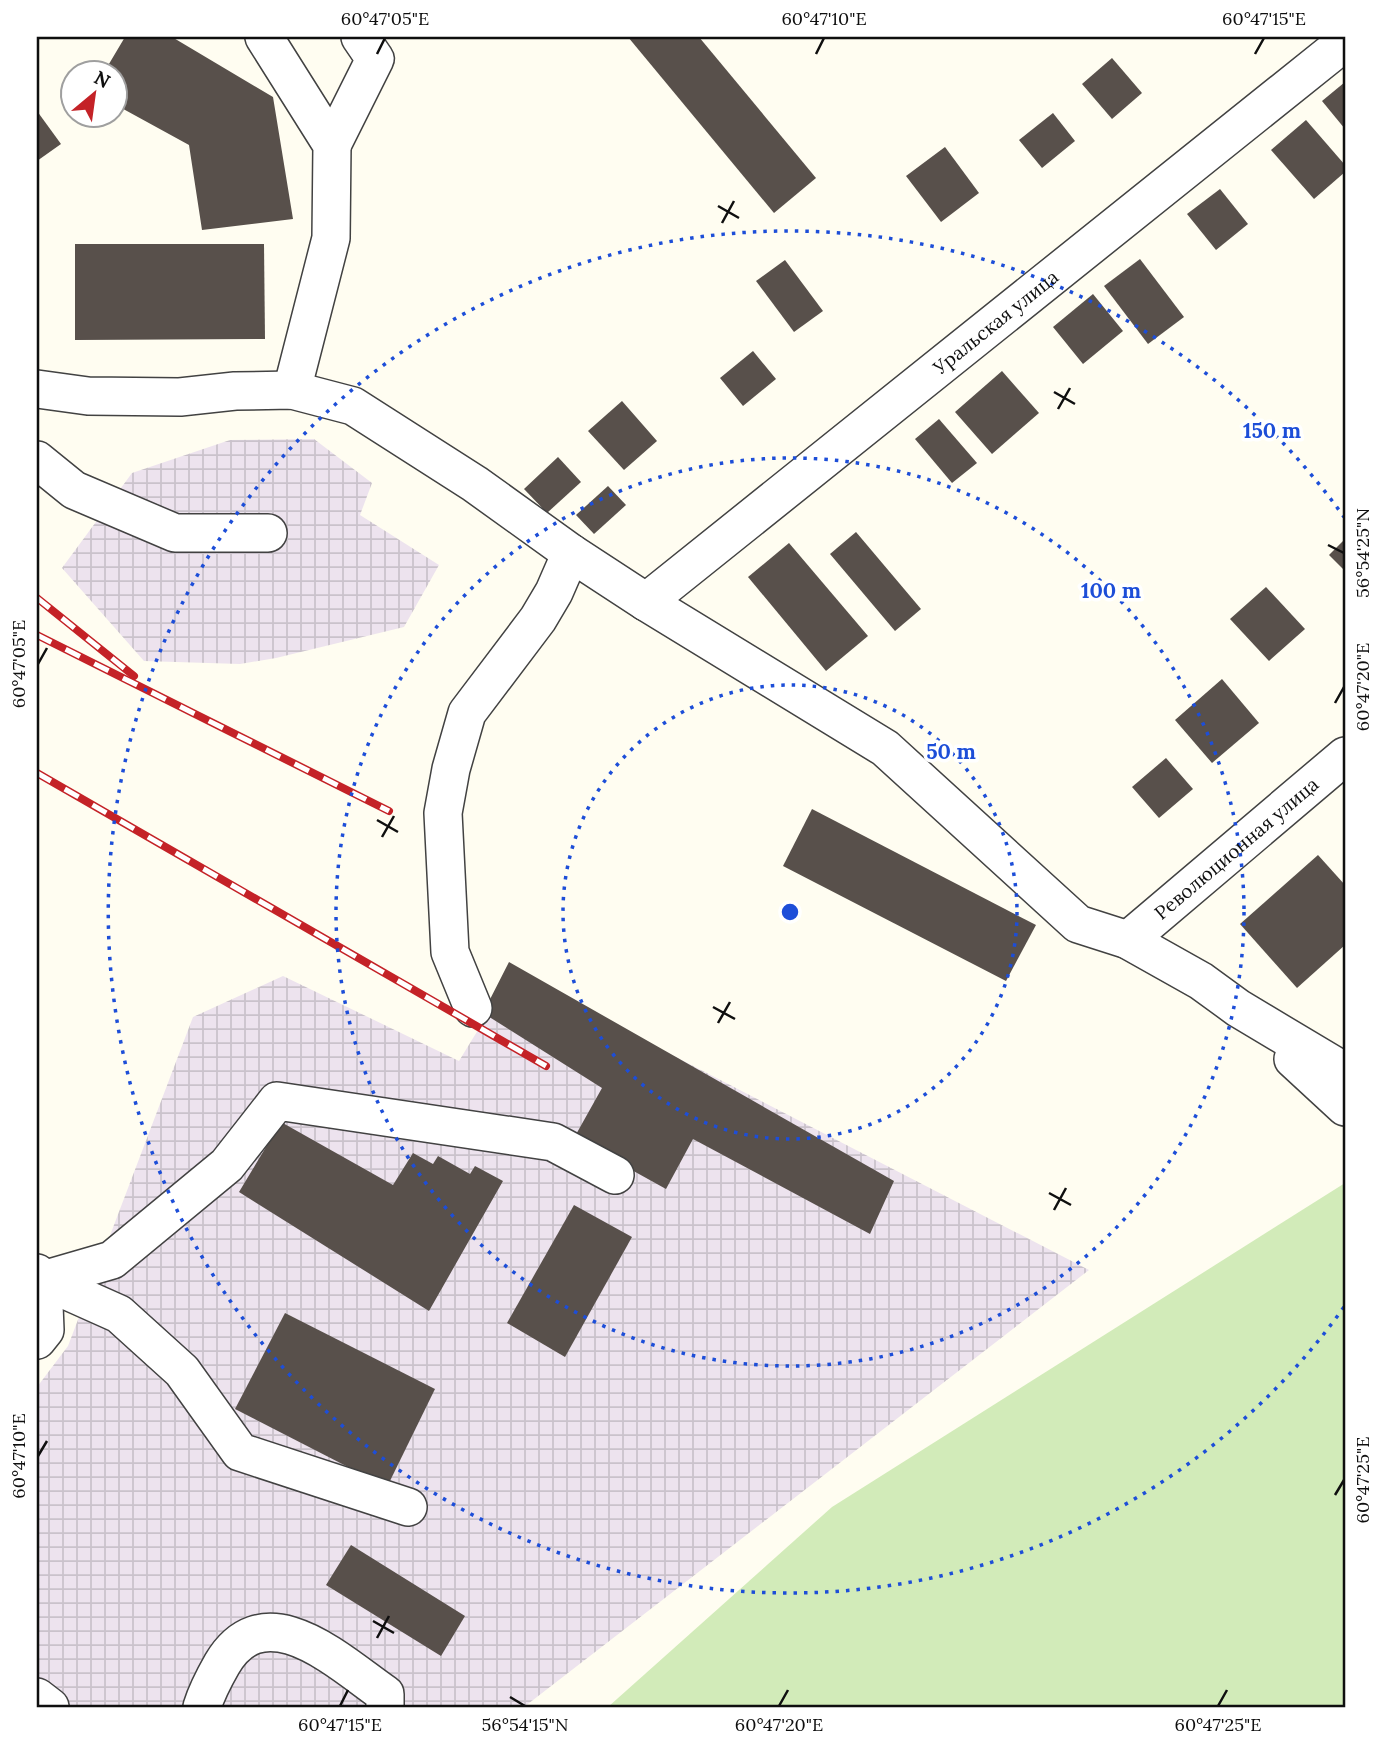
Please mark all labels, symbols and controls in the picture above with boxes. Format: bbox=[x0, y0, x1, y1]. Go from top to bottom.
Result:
text: 60°47'05"E bbox=[341, 7, 429, 30]
text: 60°47'10"E bbox=[781, 7, 867, 30]
text: 60°47'15"E bbox=[1222, 7, 1306, 30]
north arrow bbox=[60, 60, 130, 130]
text: N bbox=[90, 65, 115, 93]
street label: Уральская улица bbox=[927, 264, 1063, 380]
text: 150 m bbox=[1243, 417, 1301, 444]
text: 56°54'25"N bbox=[1351, 508, 1374, 598]
text: 100 m bbox=[1081, 577, 1141, 604]
text: 60°47'05"E bbox=[7, 620, 30, 708]
text: 60°47'20"E bbox=[1351, 643, 1374, 731]
text: 50 m bbox=[926, 738, 976, 765]
street label: Революционная улица bbox=[1149, 772, 1323, 925]
centre of rings bbox=[778, 900, 802, 924]
text: 60°47'10"E bbox=[7, 1413, 30, 1499]
text: 60°47'25"E bbox=[1351, 1437, 1374, 1524]
text: 60°47'15"E bbox=[298, 1713, 382, 1736]
text: 56°54'15"N bbox=[482, 1713, 568, 1736]
text: 60°47'20"E bbox=[735, 1713, 823, 1736]
text: 60°47'25"E bbox=[1175, 1713, 1262, 1736]

